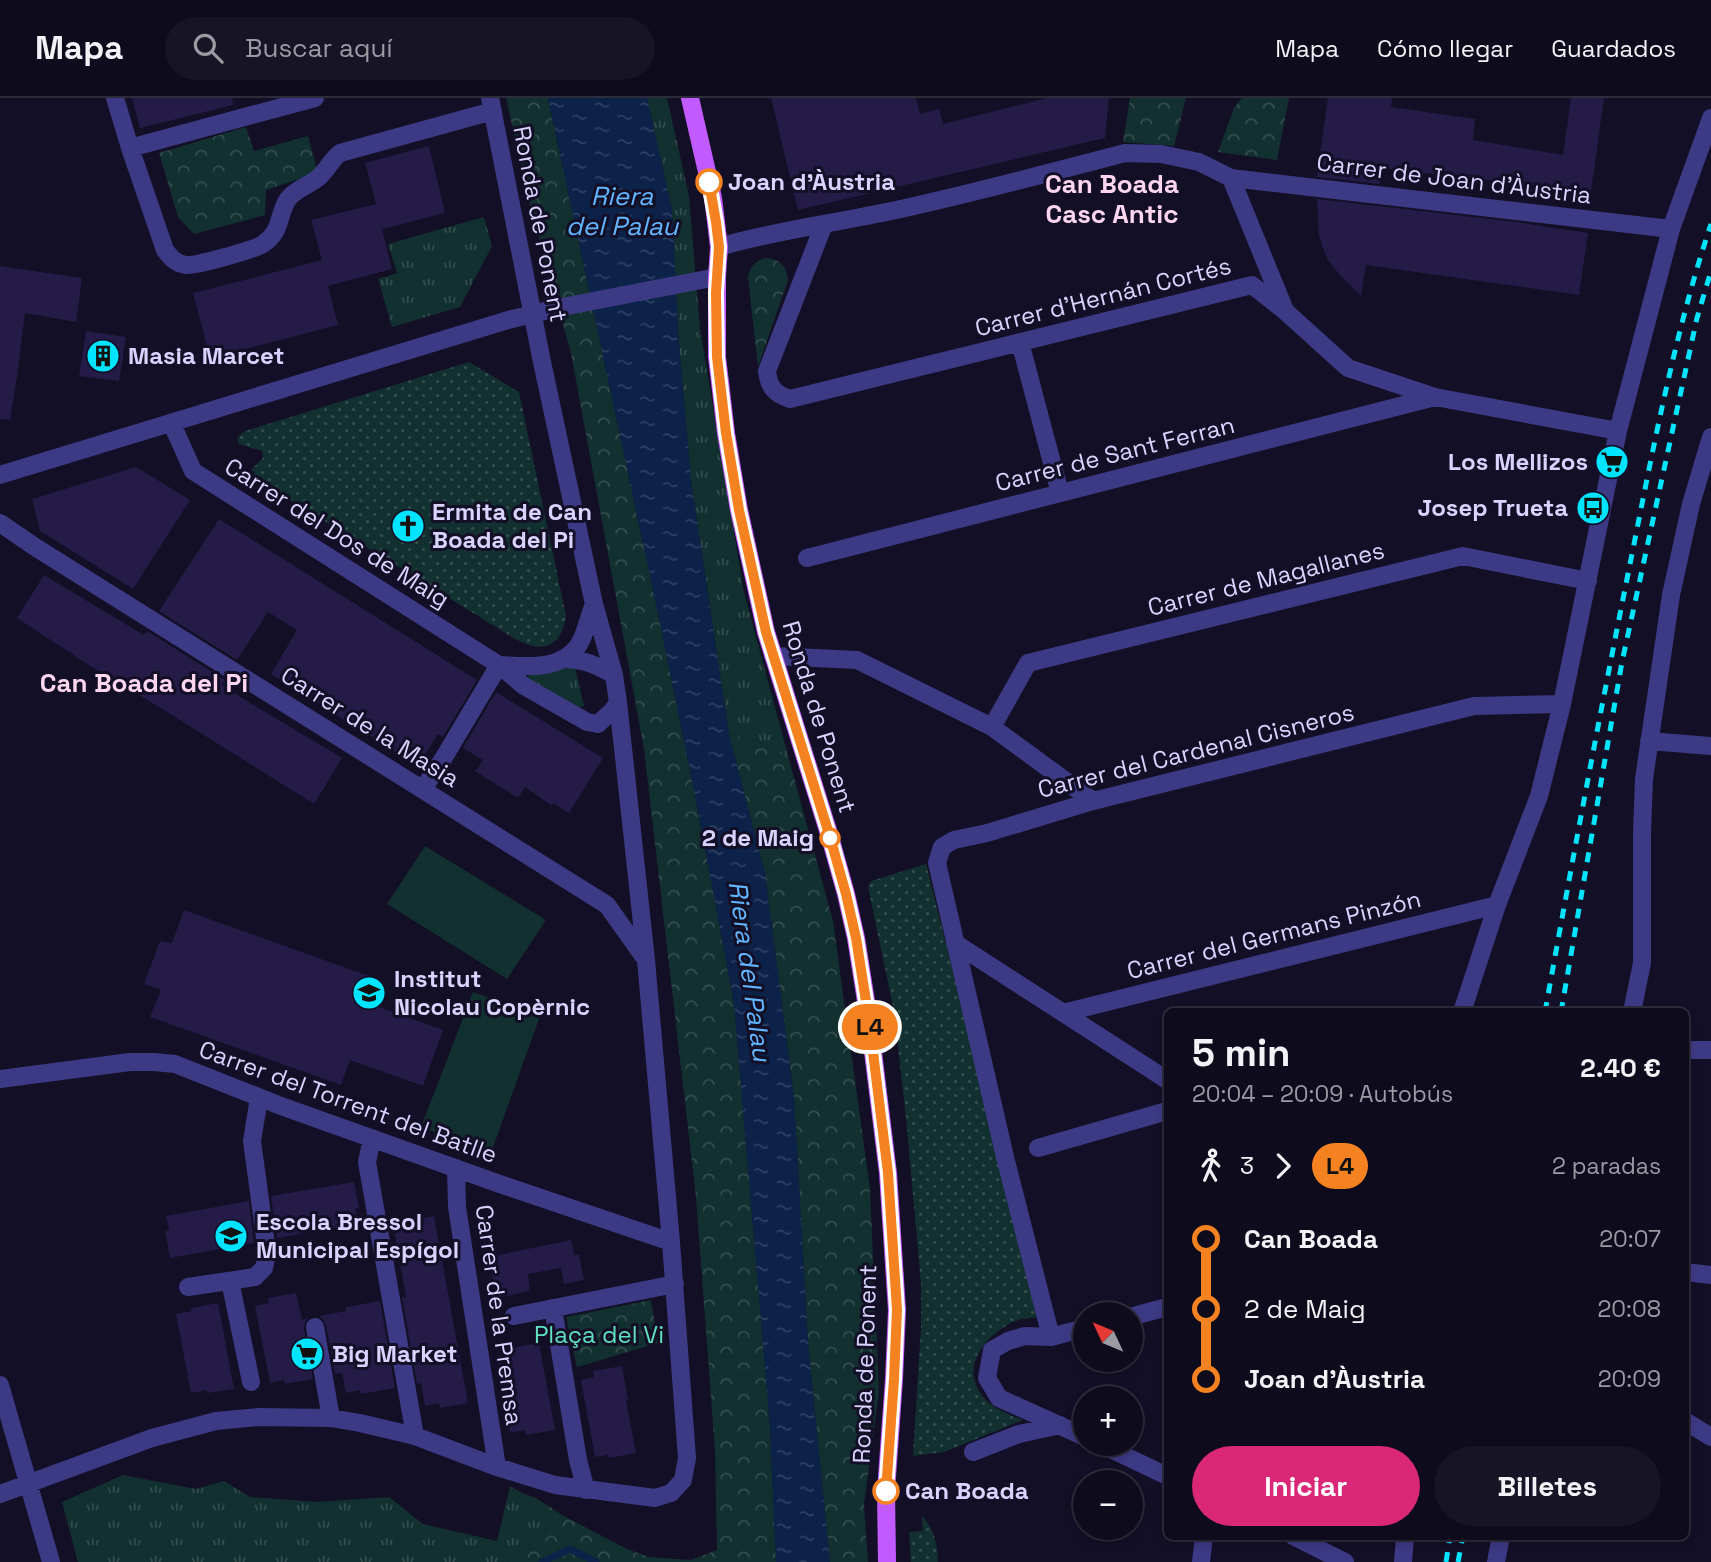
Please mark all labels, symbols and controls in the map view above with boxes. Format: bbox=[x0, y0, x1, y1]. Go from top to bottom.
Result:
search box bbox=[165, 17, 655, 80]
text: Mapa bbox=[35, 27, 123, 69]
icon: search bbox=[189, 29, 227, 67]
text: Buscar aquí bbox=[245, 31, 393, 65]
text: Mapa bbox=[1275, 33, 1339, 64]
text: Cómo llegar bbox=[1377, 33, 1513, 64]
text: Guardados bbox=[1551, 33, 1676, 64]
street label: Ronda de Ponent bbox=[506, 123, 575, 325]
street label: Carrer de Joan d'Àustria bbox=[1315, 146, 1593, 211]
place label: Joan d'Àustria bbox=[728, 166, 895, 197]
district label: Can Boada Casc Antic bbox=[1045, 167, 1179, 231]
marker: Joan d'Àustria bbox=[696, 169, 722, 195]
water label: Riera del Palau bbox=[566, 179, 679, 243]
street label: Carrer d'Hernán Cortés bbox=[972, 250, 1234, 343]
building icon: Masia Marcet bbox=[84, 337, 122, 375]
place label: Masia Marcet bbox=[128, 340, 284, 371]
street label: Carrer de Sant Ferran bbox=[992, 409, 1238, 498]
supermarket icon: Los Mellizos bbox=[1593, 443, 1631, 481]
place label: Los Mellizos bbox=[1448, 446, 1588, 477]
street label: Carrer del Dos de Maig bbox=[219, 451, 455, 614]
bus stop icon: Josep Trueta bbox=[1574, 489, 1612, 527]
place label: Josep Trueta bbox=[1417, 492, 1568, 523]
place label: Ermita de Can Boada del Pi bbox=[432, 496, 592, 555]
church icon: Ermita de Can Boada del Pi bbox=[389, 507, 427, 545]
street label: Carrer de Magallanes bbox=[1144, 534, 1387, 623]
street label: Ronda de Ponent bbox=[776, 617, 863, 817]
street label: Carrer de la Masia bbox=[275, 659, 465, 794]
district label: Can Boada del Pi bbox=[40, 666, 248, 700]
street label: Carrer del Cardenal Cisneros bbox=[1034, 696, 1357, 805]
place label: 2 de Maig bbox=[702, 822, 814, 853]
marker: 2 de Maig bbox=[820, 828, 840, 848]
water label: Riera del Palau bbox=[721, 879, 780, 1064]
street label: Carrer del Germans Pinzón bbox=[1124, 883, 1424, 986]
place label: Institut Nicolau Copèrnic bbox=[394, 963, 590, 1022]
school or university icon: Institut Nicolau Copèrnic bbox=[350, 974, 388, 1012]
line badge: L4 bbox=[838, 1004, 902, 1050]
text: L4 bbox=[856, 1011, 884, 1042]
text: 5 min bbox=[1192, 1029, 1290, 1077]
street label: Carrer del Torrent del Batlle bbox=[195, 1033, 501, 1170]
text: 2.40 € bbox=[1580, 1051, 1661, 1085]
text: 20:04 – 20:09 · Autobús bbox=[1192, 1079, 1453, 1109]
icon: walk bbox=[1192, 1147, 1230, 1185]
icon: forward bbox=[1264, 1147, 1302, 1185]
text: L4 bbox=[1326, 1150, 1354, 1181]
text: 3 bbox=[1240, 1151, 1254, 1181]
text: 2 paradas bbox=[1552, 1151, 1661, 1181]
street label: Carrer de la Premsa bbox=[469, 1203, 530, 1427]
place label: Escola Bressol Municipal Espígol bbox=[256, 1206, 459, 1265]
school or university icon: Escola Bressol Municipal Espígol bbox=[212, 1217, 250, 1255]
text: Can Boada bbox=[1244, 1222, 1378, 1256]
text: 20:07 bbox=[1599, 1224, 1661, 1254]
street label: Ronda de Ponent bbox=[846, 1264, 883, 1464]
text: 2 de Maig bbox=[1244, 1292, 1366, 1326]
text: 20:08 bbox=[1597, 1294, 1661, 1324]
north arrow bbox=[1073, 1302, 1143, 1372]
map controls bbox=[1073, 1302, 1143, 1540]
park label: Plaça del Vi bbox=[534, 1319, 664, 1350]
supermarket icon: Big Market bbox=[288, 1335, 326, 1373]
place label: Big Market bbox=[332, 1338, 458, 1369]
text: Joan d'Àustria bbox=[1244, 1362, 1425, 1396]
text: 20:09 bbox=[1598, 1364, 1661, 1394]
button: + bbox=[1073, 1386, 1143, 1456]
button: Iniciar bbox=[1192, 1446, 1420, 1526]
button: Billetes bbox=[1434, 1446, 1661, 1526]
button: − bbox=[1073, 1470, 1143, 1540]
place label: Can Boada bbox=[905, 1475, 1029, 1506]
marker: Can Boada bbox=[873, 1478, 899, 1504]

